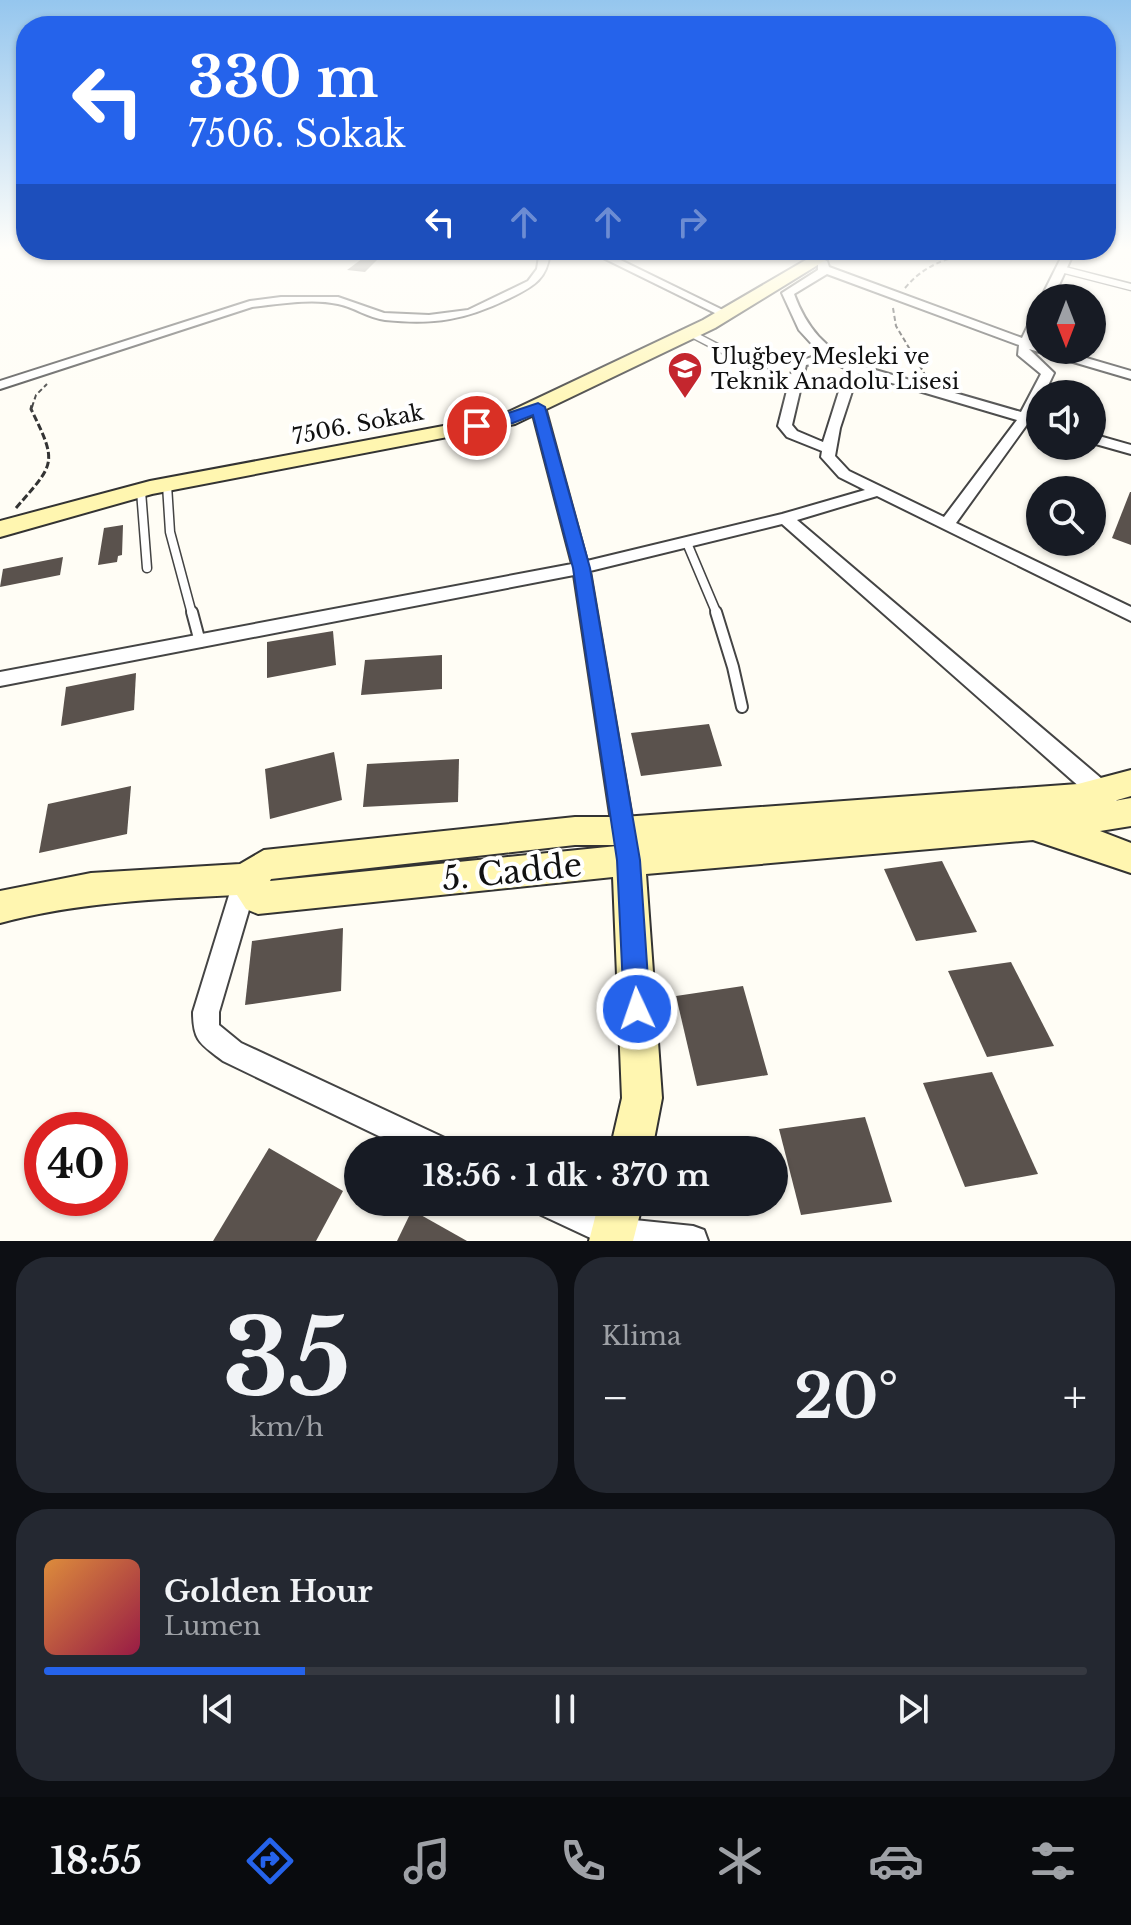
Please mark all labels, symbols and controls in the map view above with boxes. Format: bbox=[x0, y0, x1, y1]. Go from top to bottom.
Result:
text: 330 m bbox=[188, 43, 378, 112]
icon: left bbox=[56, 48, 160, 152]
text: 7506. Sokak bbox=[188, 112, 406, 157]
icon: left bbox=[418, 200, 462, 244]
icon: ahead bbox=[502, 200, 546, 244]
icon: ahead bbox=[586, 200, 630, 244]
icon: right bbox=[670, 200, 714, 244]
north arrow bbox=[1026, 284, 1106, 364]
map controls bbox=[1026, 284, 1106, 556]
place label: Uluğbey Mesleki ve Teknik Anadolu Lisesi bbox=[711, 343, 960, 395]
school or university icon: Uluğbey Mesleki ve Teknik Anadolu Lisesi bbox=[666, 350, 704, 400]
button: sound bbox=[1026, 380, 1106, 460]
pin bbox=[443, 392, 511, 460]
street label: 7506. Sokak bbox=[290, 398, 426, 450]
icon: arrive bbox=[455, 404, 499, 448]
button: search bbox=[1026, 476, 1106, 556]
street label: 5. Cadde bbox=[440, 845, 584, 899]
position arrow bbox=[595, 967, 679, 1051]
speed limit sign: 40 bbox=[24, 1112, 128, 1216]
text: 18:56 · 1 dk · 370 m bbox=[422, 1157, 710, 1194]
text: 35 bbox=[223, 1294, 351, 1423]
text: Klima bbox=[602, 1320, 681, 1352]
text: 20° bbox=[794, 1360, 898, 1434]
text: − bbox=[602, 1370, 629, 1425]
text: + bbox=[1063, 1370, 1087, 1425]
text: km/h bbox=[250, 1411, 324, 1443]
text: Golden Hour bbox=[164, 1573, 373, 1610]
text: Lumen bbox=[164, 1610, 261, 1642]
icon: previous bbox=[196, 1687, 240, 1731]
icon: pause bbox=[543, 1687, 587, 1731]
icon: next bbox=[891, 1687, 935, 1731]
icon: directions bbox=[242, 1833, 298, 1889]
icon: music bbox=[399, 1833, 455, 1889]
icon: phone bbox=[555, 1833, 611, 1889]
icon: climate bbox=[712, 1833, 768, 1889]
icon: car bbox=[868, 1833, 924, 1889]
icon: filters bbox=[1025, 1833, 1081, 1889]
text: 18:55 bbox=[50, 1839, 142, 1884]

